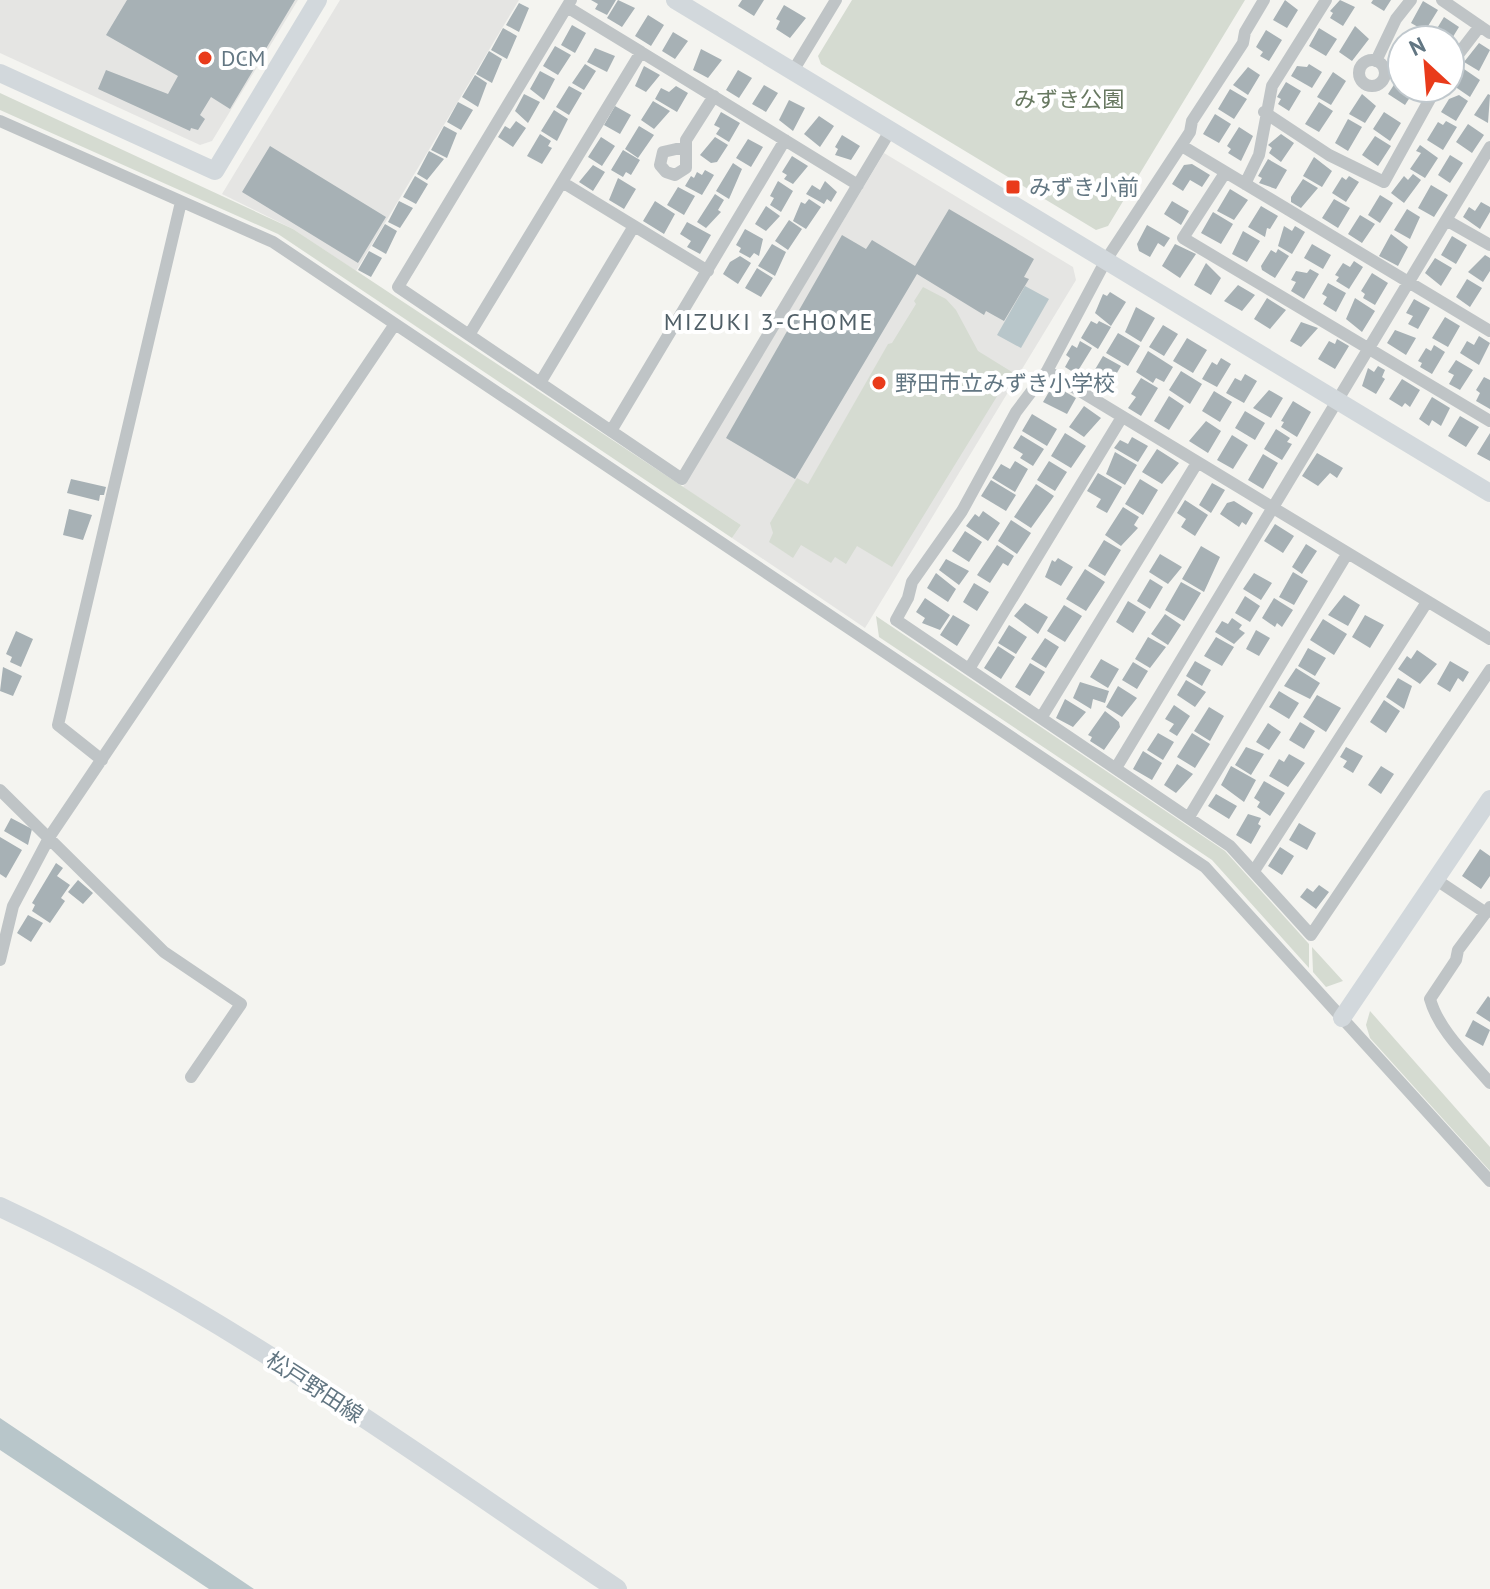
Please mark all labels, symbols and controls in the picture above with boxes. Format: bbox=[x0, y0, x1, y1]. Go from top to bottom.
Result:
north arrow bbox=[1386, 24, 1466, 104]
text: N bbox=[1405, 30, 1430, 62]
place label: DCM bbox=[221, 44, 265, 72]
marker: DCM bbox=[196, 49, 214, 67]
park label: みずき公園 bbox=[1014, 85, 1124, 113]
place label: みずき小前 bbox=[1029, 173, 1139, 201]
marker: みずき小前 bbox=[1004, 178, 1022, 196]
district label: MIZUKI 3-CHOME bbox=[664, 306, 874, 337]
place label: 野田市立みずき小学校 bbox=[895, 369, 1115, 397]
marker: 野田市立みずき小学校 bbox=[870, 374, 888, 392]
street label: 松戸野田線 bbox=[261, 1345, 369, 1429]

